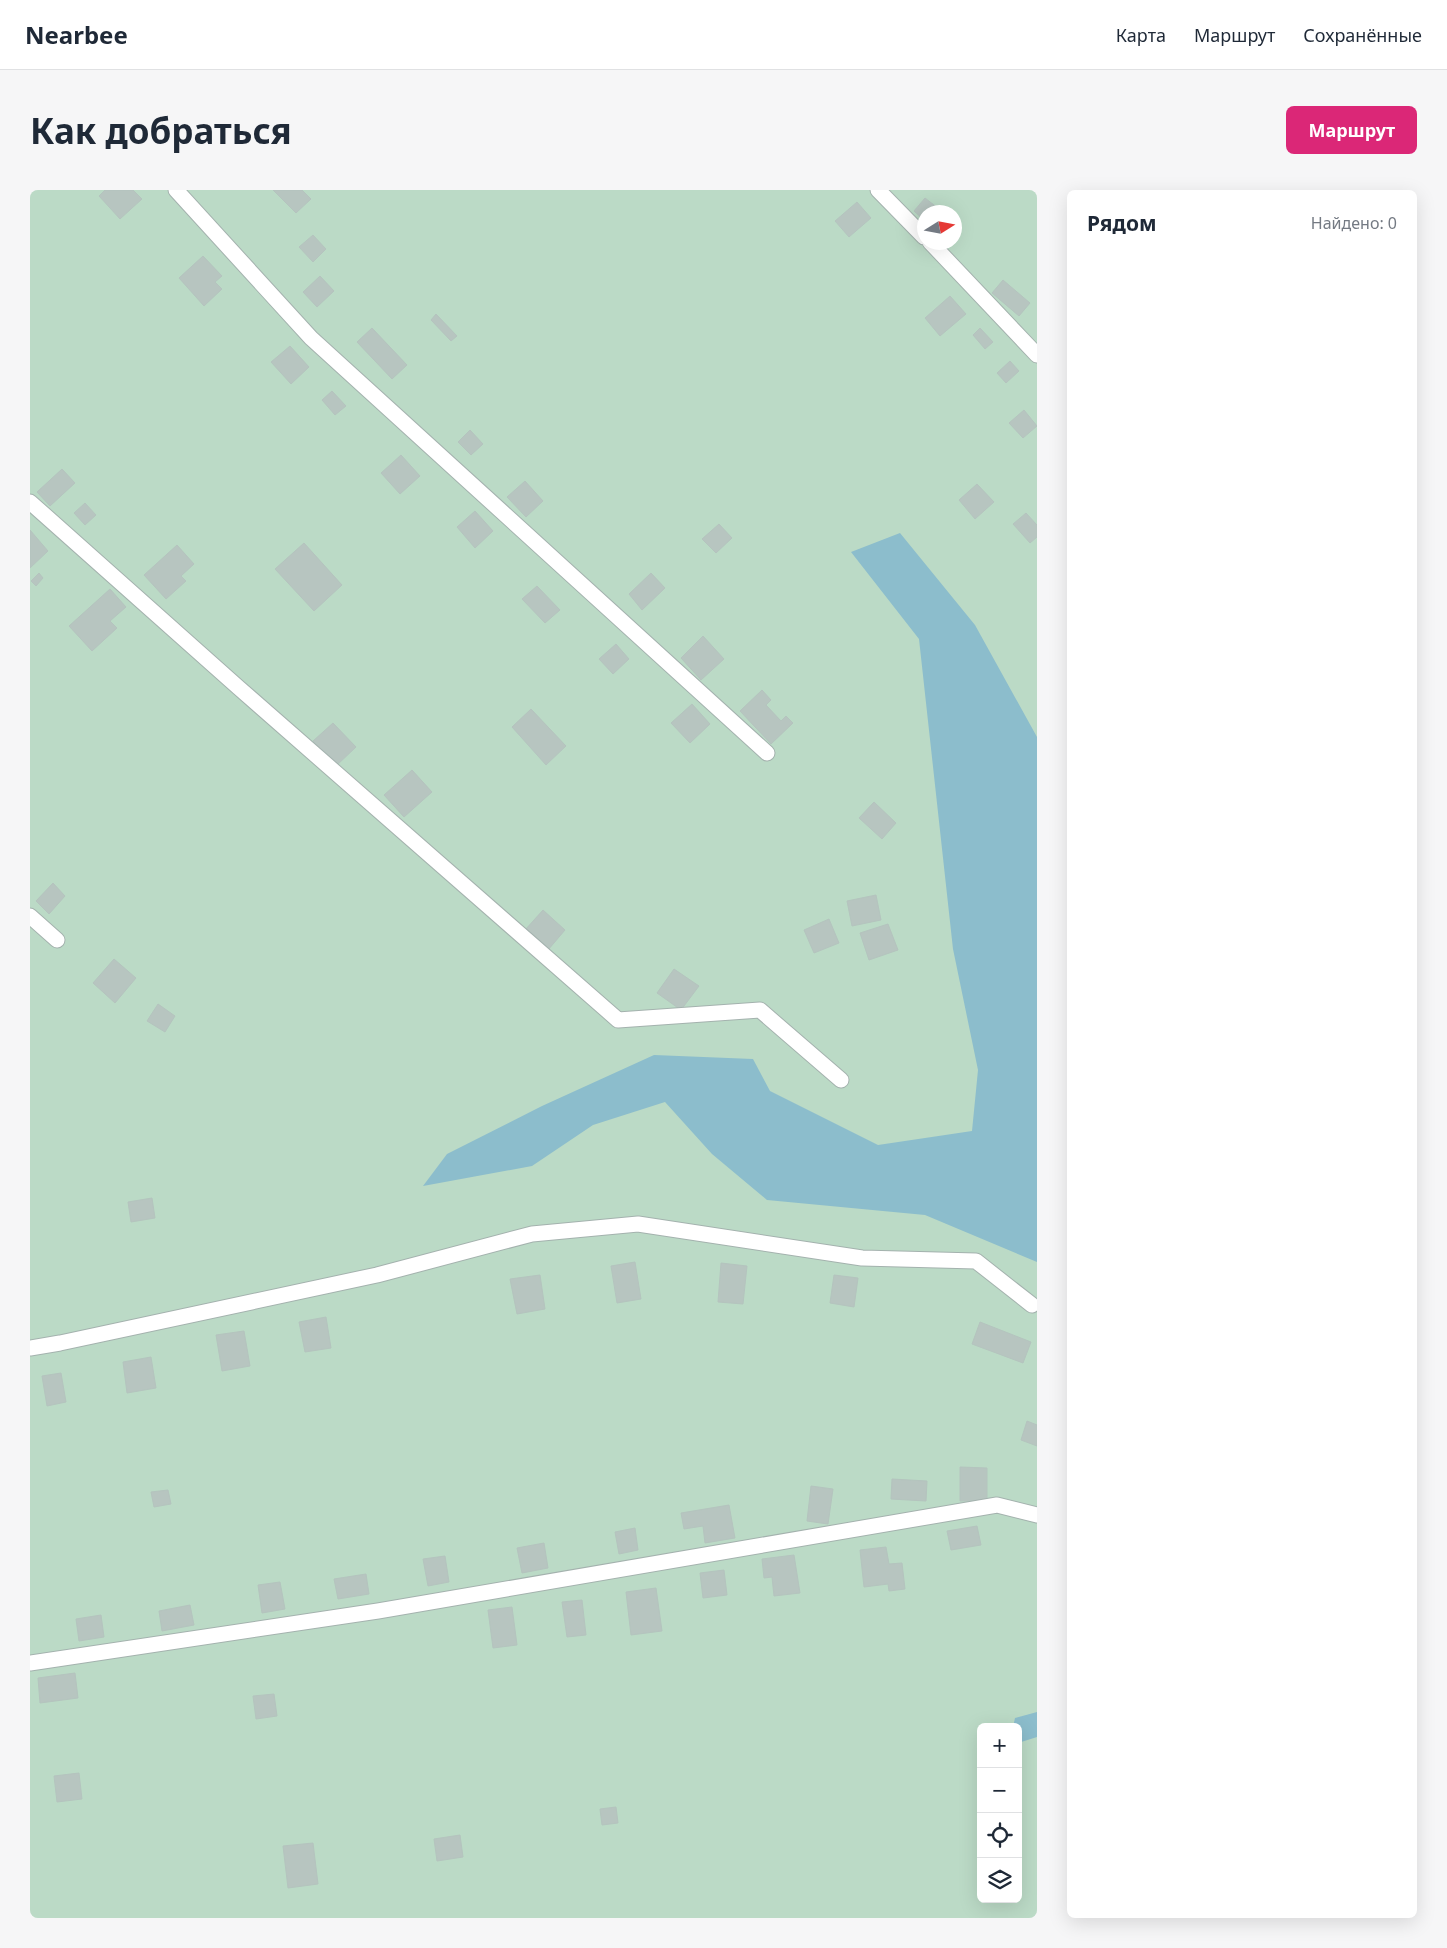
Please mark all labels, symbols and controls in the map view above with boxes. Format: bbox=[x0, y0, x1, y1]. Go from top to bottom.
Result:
text: Nearbee bbox=[25, 18, 128, 51]
text: Карта bbox=[1116, 23, 1166, 47]
text: Маршрут bbox=[1194, 23, 1275, 47]
text: Сохранённые bbox=[1303, 23, 1422, 47]
button: Маршрут bbox=[1286, 106, 1417, 154]
text: Как добраться bbox=[30, 107, 292, 154]
north arrow bbox=[917, 205, 962, 250]
text: Рядом bbox=[1087, 209, 1157, 237]
text: Найдено: 0 bbox=[1311, 212, 1397, 234]
map controls bbox=[977, 1723, 1022, 1903]
button: + bbox=[977, 1723, 1022, 1768]
button: − bbox=[977, 1768, 1022, 1813]
button: locate bbox=[977, 1813, 1022, 1858]
button: layers bbox=[977, 1858, 1022, 1903]

